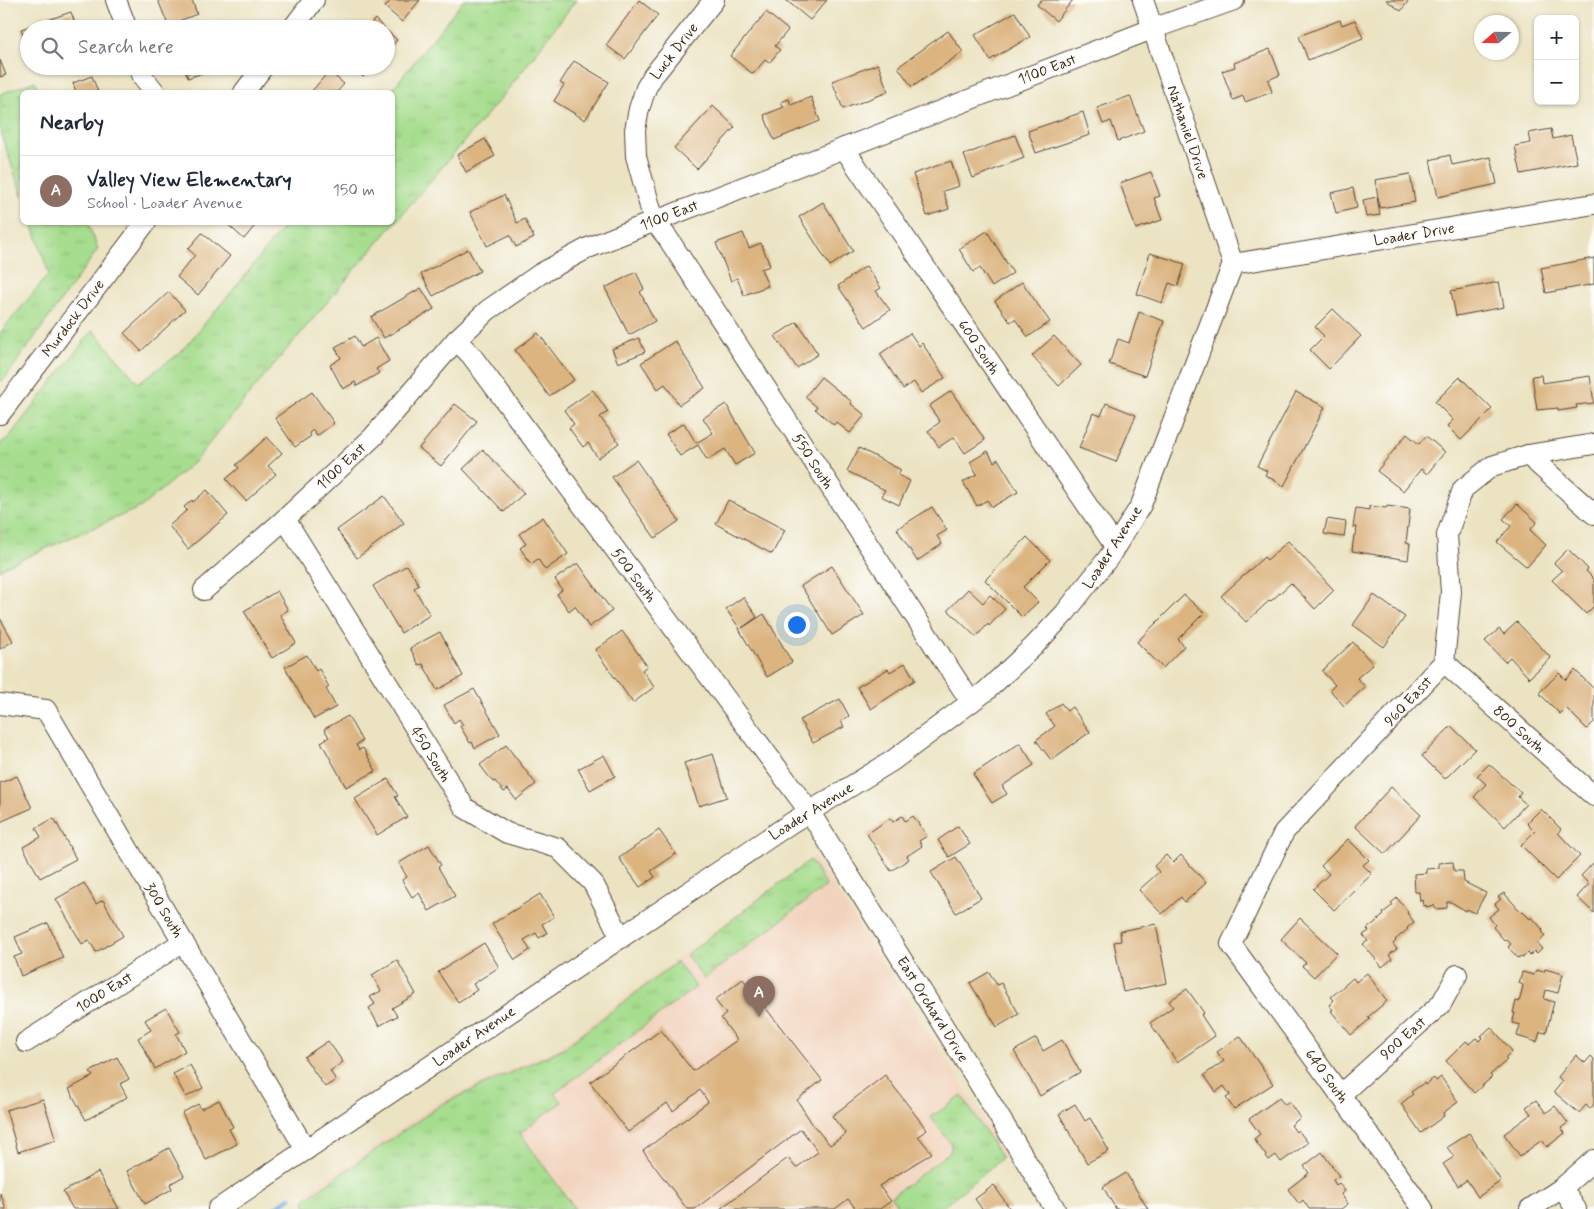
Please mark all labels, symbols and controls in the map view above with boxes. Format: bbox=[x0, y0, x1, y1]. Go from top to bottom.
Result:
north arrow bbox=[1474, 15, 1519, 60]
map controls bbox=[1534, 15, 1579, 105]
button: + bbox=[1534, 15, 1579, 60]
street label: Luck Drive bbox=[646, 19, 703, 84]
search box bbox=[20, 20, 395, 75]
icon: search bbox=[38, 34, 66, 62]
text: Search here bbox=[78, 35, 174, 60]
street label: 1100 East bbox=[1015, 49, 1080, 90]
button: − bbox=[1534, 60, 1579, 105]
street label: Nathaniel Drive bbox=[1162, 83, 1213, 182]
text: Nearby bbox=[40, 109, 104, 137]
text: Valley View Elementary bbox=[87, 168, 291, 193]
text: A bbox=[51, 180, 61, 201]
text: 150 m bbox=[333, 180, 375, 201]
text: School · Loader Avenue bbox=[87, 193, 243, 214]
street label: 1100 East bbox=[637, 195, 702, 236]
street label: Loader Drive bbox=[1372, 219, 1456, 251]
street label: Murdock Drive bbox=[38, 275, 110, 362]
street label: 600 South bbox=[953, 316, 1004, 379]
street label: 550 South bbox=[787, 430, 838, 493]
street label: 1100 East bbox=[313, 438, 371, 495]
street label: Loader Avenue bbox=[1078, 502, 1147, 593]
street label: 500 South bbox=[606, 544, 660, 607]
your location bbox=[784, 612, 810, 638]
street label: 960 Easst bbox=[1380, 672, 1438, 731]
street label: 800 South bbox=[1488, 701, 1548, 758]
street label: 450 South bbox=[405, 723, 455, 786]
street label: Loader Avenue bbox=[766, 778, 857, 846]
street label: 300 South bbox=[139, 879, 187, 942]
street label: East Orchard Drive bbox=[892, 953, 973, 1066]
street label: 1000 East bbox=[72, 967, 137, 1018]
pin: A bbox=[743, 976, 775, 1017]
street label: Loader Avenue bbox=[429, 1002, 520, 1072]
street label: 900 East bbox=[1376, 1012, 1431, 1065]
street label: 640 South bbox=[1300, 1045, 1353, 1108]

